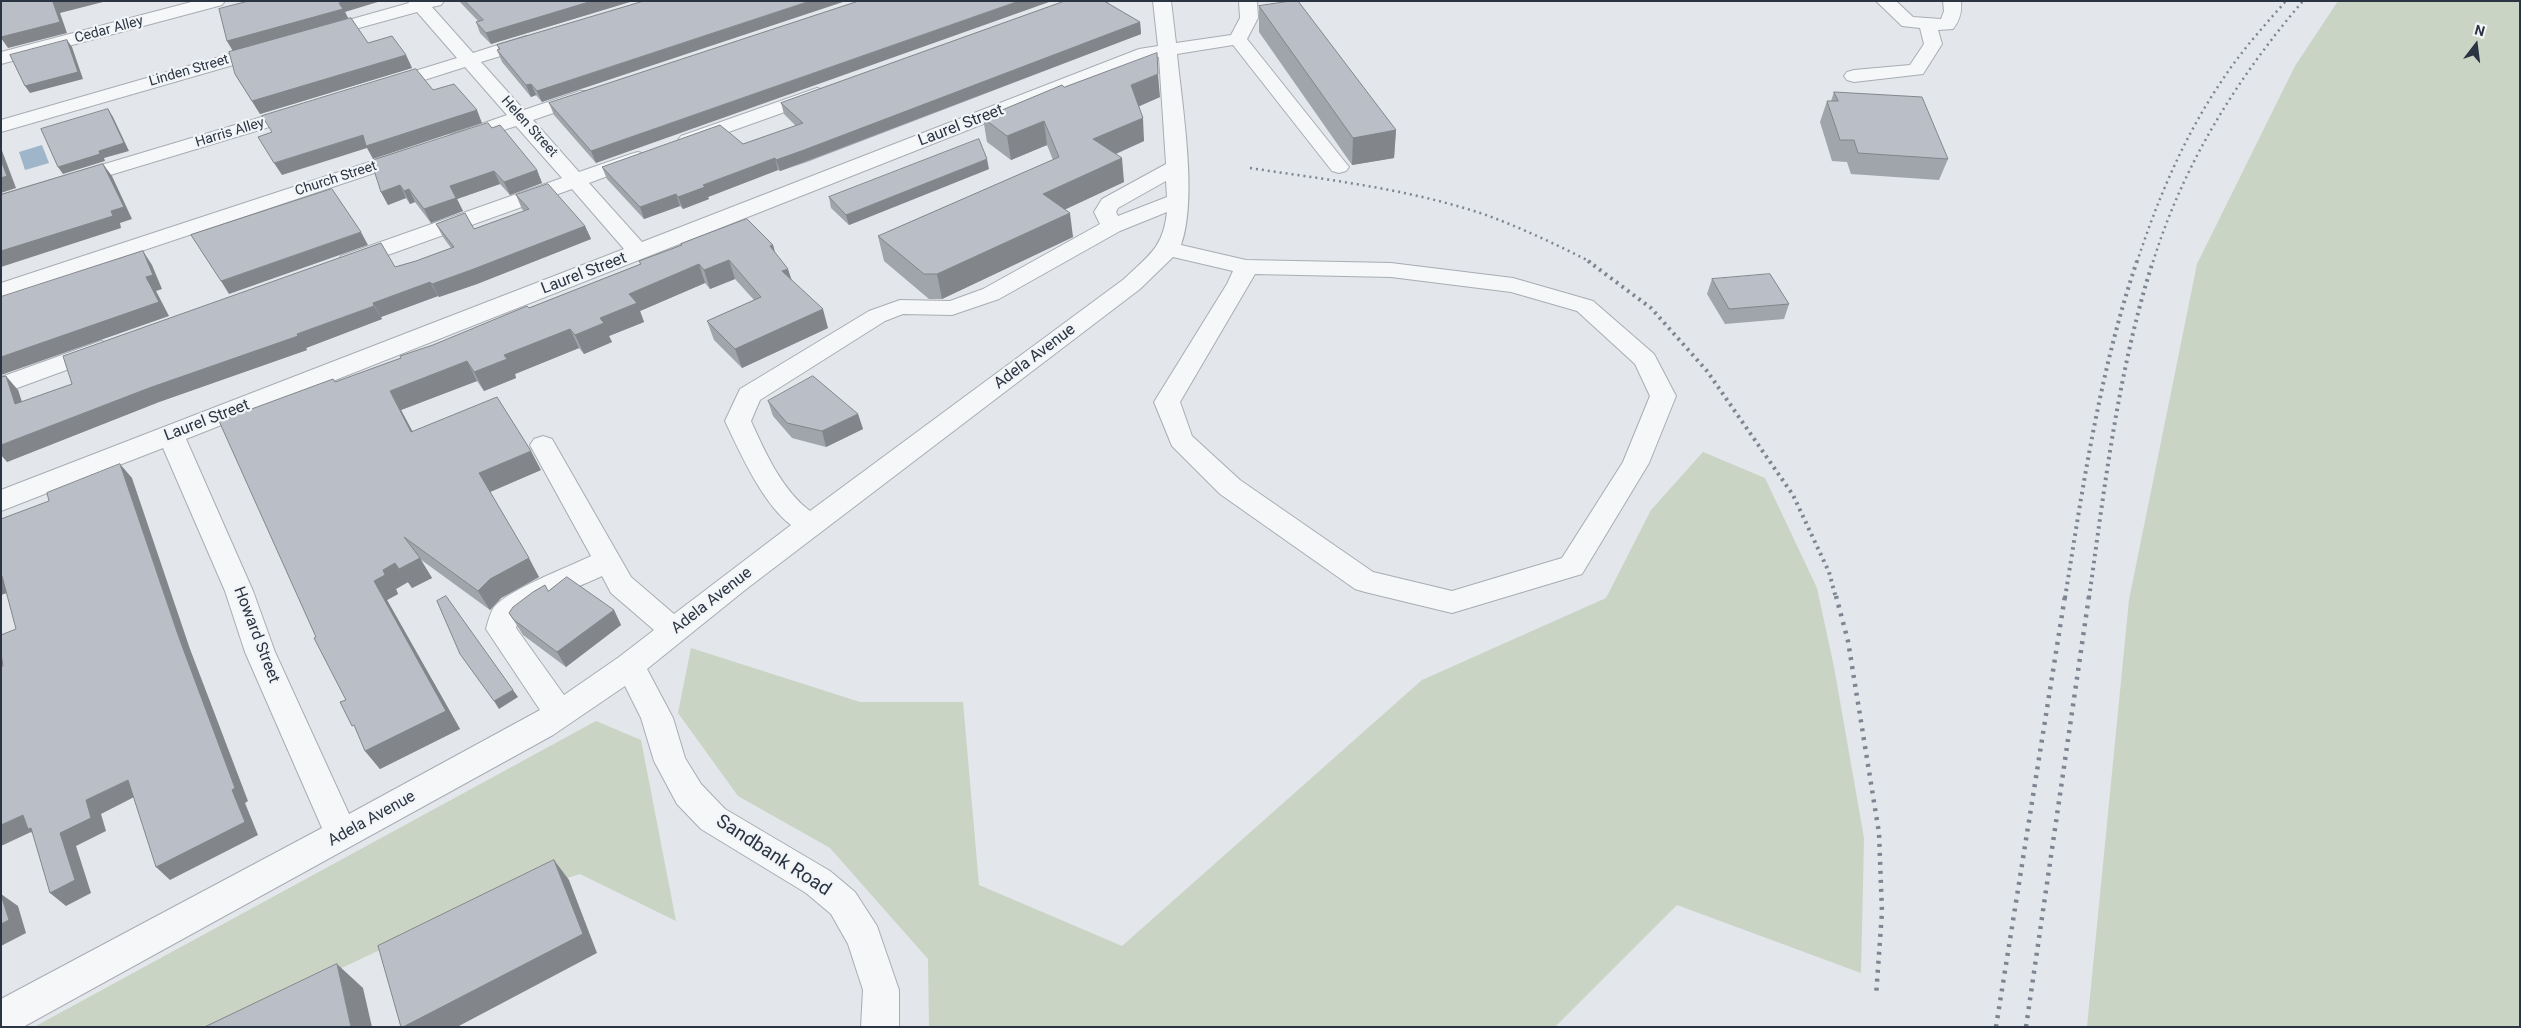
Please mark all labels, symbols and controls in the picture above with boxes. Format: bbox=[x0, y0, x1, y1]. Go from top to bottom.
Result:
street label: Cedar Alley bbox=[73, 13, 145, 47]
north arrow bbox=[2451, 20, 2501, 70]
text: N bbox=[2473, 22, 2487, 40]
street label: Linden Street bbox=[147, 52, 231, 90]
street label: Helen Street bbox=[497, 93, 561, 161]
street label: Laurel Street bbox=[916, 101, 1006, 151]
street label: Harris Alley bbox=[194, 115, 266, 151]
street label: Church Street bbox=[293, 158, 379, 200]
street label: Laurel Street bbox=[539, 249, 629, 299]
street label: Adela Avenue bbox=[991, 320, 1079, 394]
street label: Laurel Street bbox=[162, 396, 252, 446]
street label: Adela Avenue bbox=[668, 564, 756, 638]
street label: Howard Street bbox=[229, 584, 283, 686]
street label: Adela Avenue bbox=[325, 787, 419, 851]
street label: Sandbank Road bbox=[711, 810, 835, 902]

